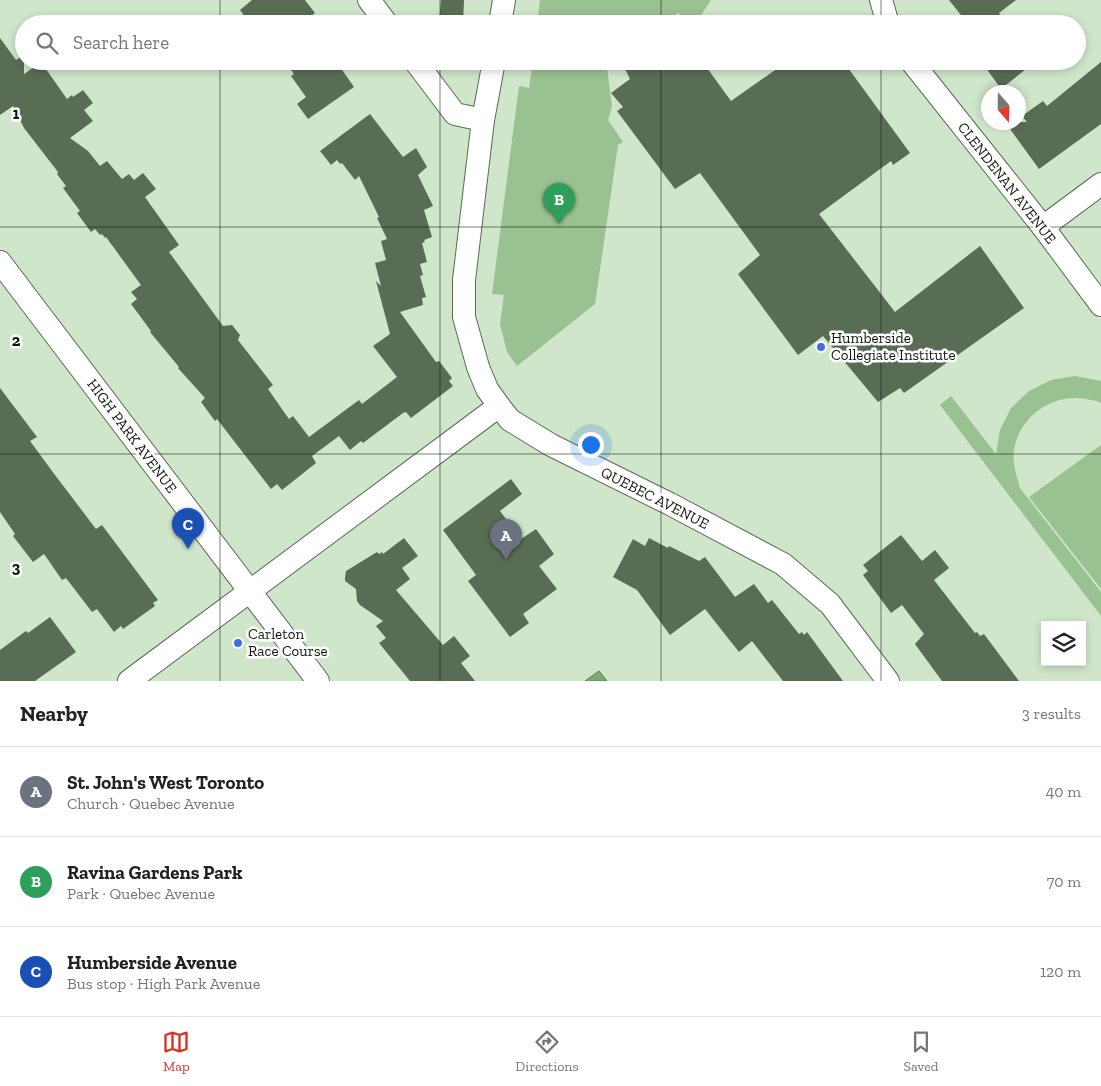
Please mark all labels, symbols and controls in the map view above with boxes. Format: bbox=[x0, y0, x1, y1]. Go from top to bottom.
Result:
search box bbox=[15, 15, 1086, 70]
icon: search bbox=[33, 29, 61, 57]
text: Search here bbox=[73, 31, 169, 54]
north arrow bbox=[981, 85, 1026, 130]
text: 1 bbox=[13, 104, 20, 123]
street label: CLENDENAN AVENUE bbox=[954, 119, 1060, 248]
pin: B bbox=[543, 183, 575, 224]
place label: Humberside Collegiate Institute bbox=[831, 329, 955, 364]
text: 2 bbox=[12, 331, 21, 350]
marker: Humberside Collegiate Institute bbox=[815, 341, 827, 353]
street label: HIGH PARK AVENUE bbox=[83, 375, 181, 497]
your location bbox=[578, 432, 604, 458]
street label: QUEBEC AVENUE bbox=[598, 463, 712, 533]
pin: C bbox=[172, 508, 204, 549]
pin: A bbox=[490, 519, 522, 560]
text: 3 bbox=[12, 558, 21, 577]
map controls bbox=[1041, 621, 1086, 666]
button: layers bbox=[1041, 621, 1086, 666]
place label: Carleton Race Course bbox=[248, 625, 328, 660]
marker: Carleton Race Course bbox=[232, 637, 244, 649]
text: Nearby bbox=[20, 701, 88, 726]
text: 3 results bbox=[1022, 704, 1081, 723]
text: St. John's West Toronto bbox=[67, 771, 264, 794]
text: A bbox=[31, 782, 42, 801]
text: 40 m bbox=[1046, 782, 1081, 801]
text: Church · Quebec Avenue bbox=[67, 794, 235, 813]
text: Ravina Gardens Park bbox=[67, 861, 243, 884]
text: B bbox=[31, 872, 41, 891]
text: 70 m bbox=[1047, 872, 1081, 891]
text: Park · Quebec Avenue bbox=[67, 884, 215, 903]
text: Humberside Avenue bbox=[67, 951, 237, 974]
text: C bbox=[31, 962, 41, 981]
text: 120 m bbox=[1040, 962, 1081, 981]
text: Bus stop · High Park Avenue bbox=[67, 974, 260, 993]
tab: Map bbox=[162, 1028, 190, 1075]
tab: Directions bbox=[515, 1028, 579, 1075]
tab: Saved bbox=[903, 1028, 939, 1075]

